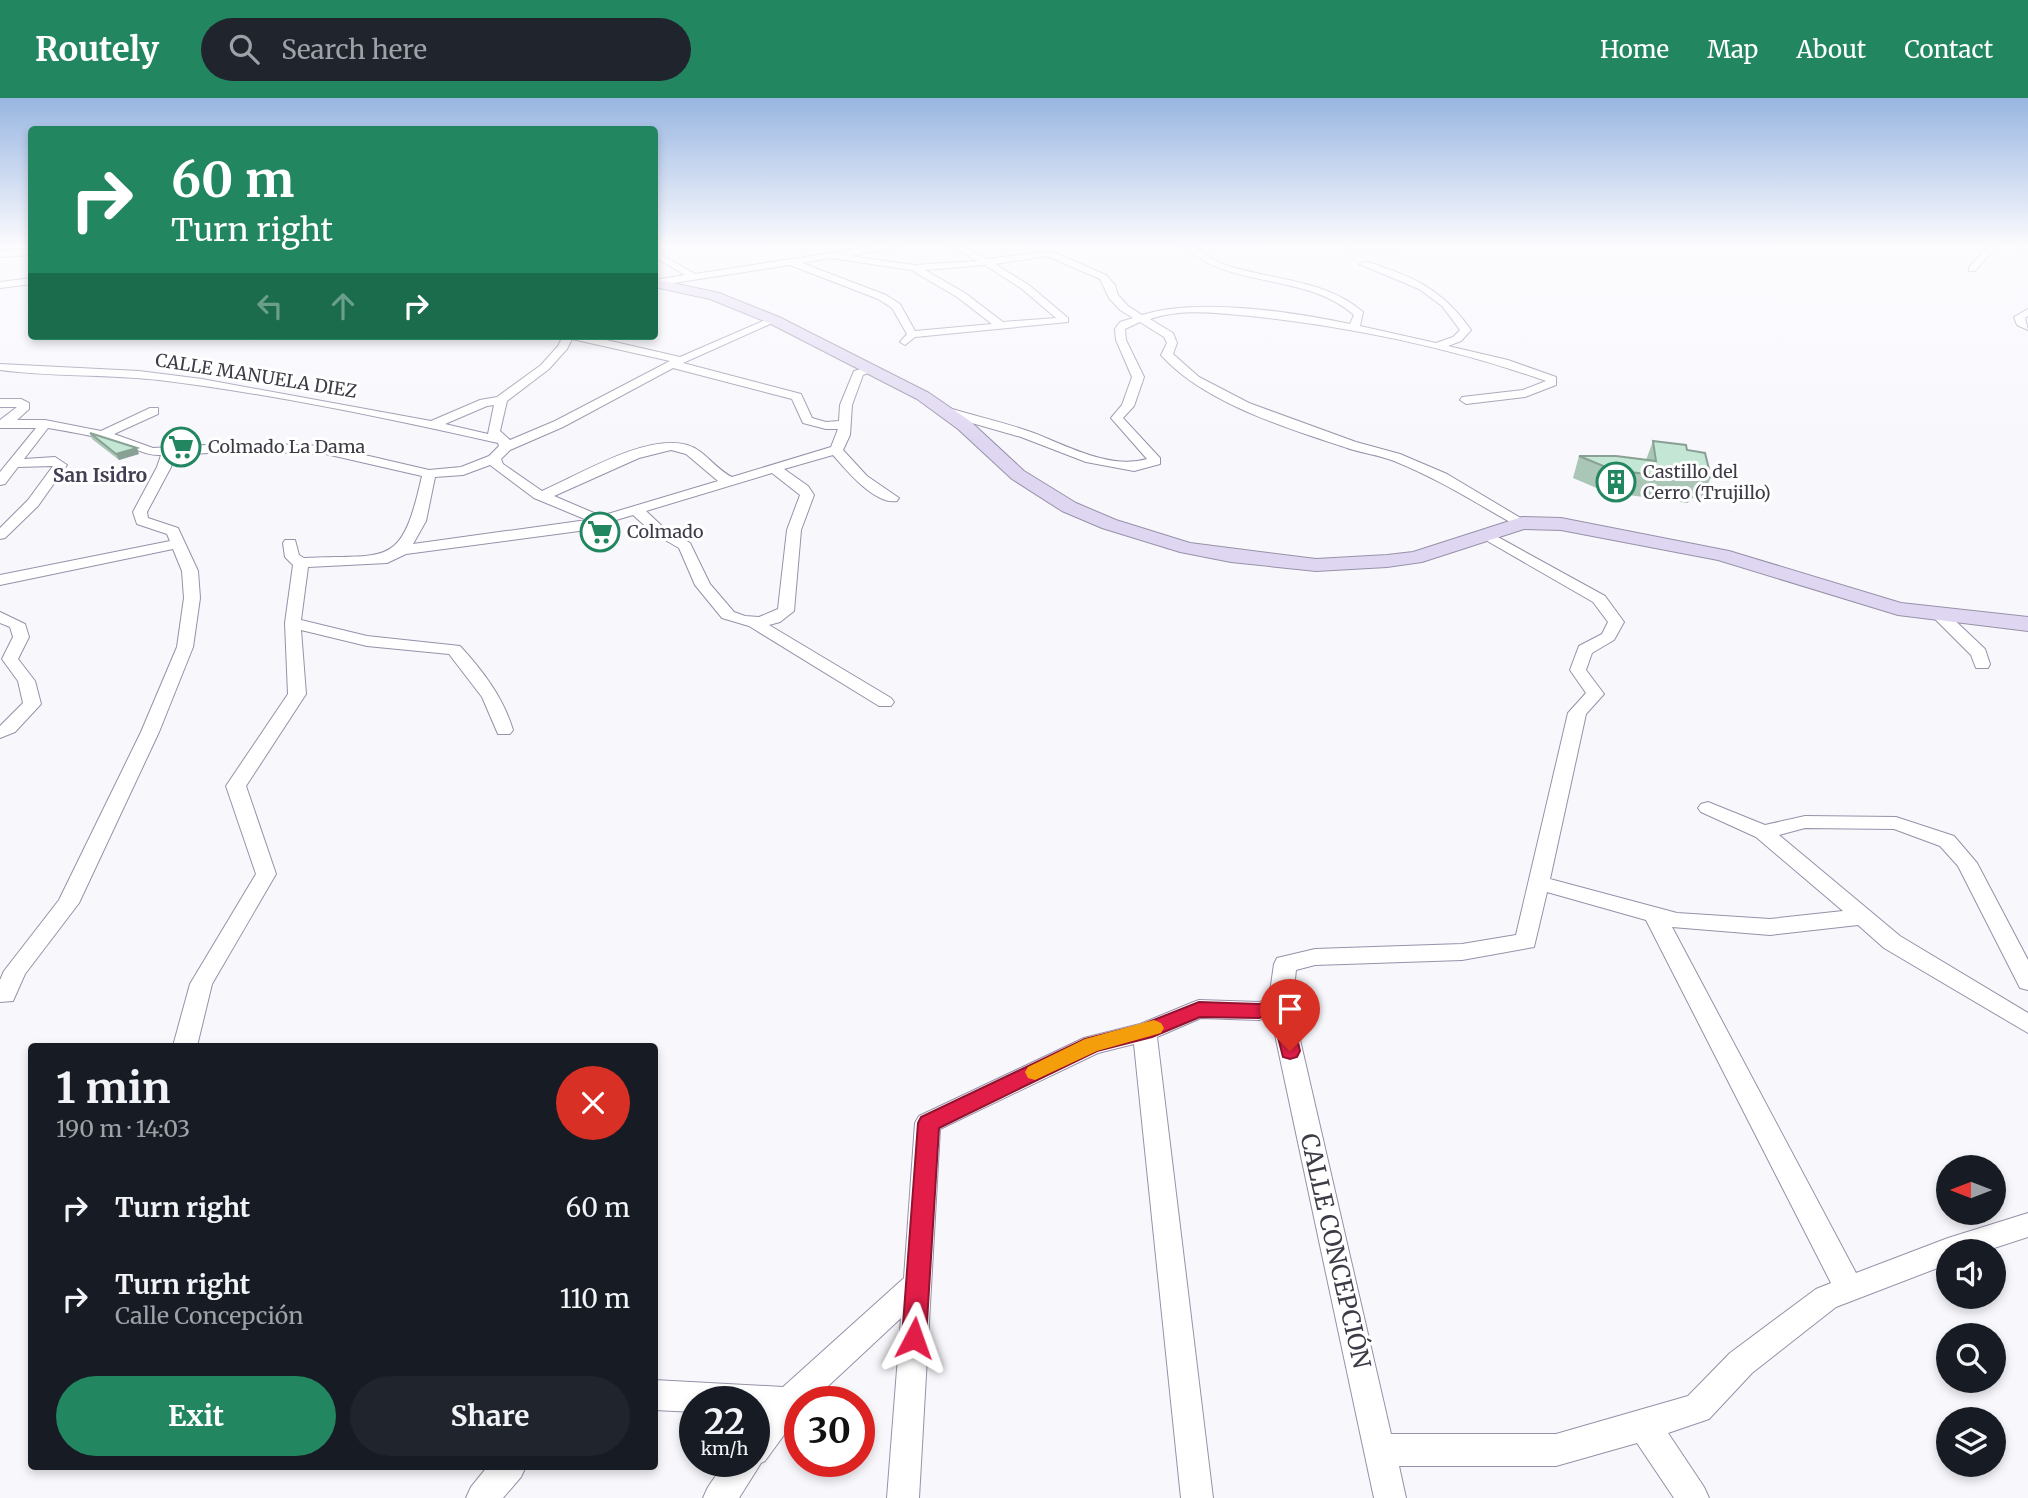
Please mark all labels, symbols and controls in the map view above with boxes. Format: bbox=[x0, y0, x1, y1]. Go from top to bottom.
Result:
search box bbox=[201, 18, 691, 81]
text: Routely bbox=[35, 29, 159, 70]
icon: search bbox=[225, 30, 263, 68]
text: Search here bbox=[281, 33, 427, 66]
text: Home bbox=[1600, 34, 1669, 65]
text: Map bbox=[1707, 34, 1758, 65]
text: About bbox=[1796, 34, 1866, 65]
text: Contact bbox=[1904, 34, 1993, 65]
text: 60 m bbox=[171, 149, 294, 210]
icon: right bbox=[56, 154, 147, 245]
text: Turn right bbox=[171, 210, 333, 250]
icon: left bbox=[251, 287, 289, 325]
icon: ahead bbox=[324, 287, 362, 325]
icon: right bbox=[397, 287, 435, 325]
street label: CALLE MANUELA DIEZ bbox=[154, 348, 359, 403]
supermarket icon: Colmado La Dama bbox=[160, 426, 202, 468]
place label: Colmado La Dama bbox=[208, 435, 366, 458]
place label: Castillo del Cerro (Trujillo) bbox=[1643, 460, 1771, 504]
building icon: Castillo del Cerro (Trujillo) bbox=[1595, 461, 1637, 503]
district label: San Isidro bbox=[53, 463, 147, 487]
supermarket icon: Colmado bbox=[579, 511, 621, 553]
place label: Colmado bbox=[627, 520, 704, 543]
pin bbox=[1260, 979, 1320, 1051]
icon: arrive bbox=[1271, 990, 1309, 1028]
text: 1 min bbox=[56, 1062, 170, 1114]
button: close bbox=[556, 1066, 630, 1140]
text: 190 m · 14:03 bbox=[56, 1114, 190, 1143]
street label: CALLE CONCEPCIÓN bbox=[1293, 1130, 1378, 1372]
north arrow bbox=[1936, 1155, 2006, 1225]
map controls bbox=[1936, 1155, 2006, 1477]
icon: right bbox=[56, 1189, 94, 1227]
text: Turn right bbox=[115, 1191, 250, 1224]
text: 60 m bbox=[566, 1191, 630, 1224]
button: sound bbox=[1936, 1239, 2006, 1309]
text: Turn right bbox=[115, 1268, 250, 1301]
icon: right bbox=[56, 1280, 94, 1318]
text: 110 m bbox=[560, 1282, 630, 1315]
text: Calle Concepción bbox=[115, 1301, 303, 1330]
position arrow bbox=[877, 1301, 951, 1375]
button: search bbox=[1936, 1323, 2006, 1393]
button: Exit bbox=[56, 1376, 336, 1456]
button: Share bbox=[350, 1376, 630, 1456]
speed limit sign: 30 bbox=[784, 1386, 875, 1477]
text: 22 bbox=[704, 1400, 745, 1444]
button: layers bbox=[1936, 1407, 2006, 1477]
text: km/h bbox=[701, 1437, 748, 1460]

